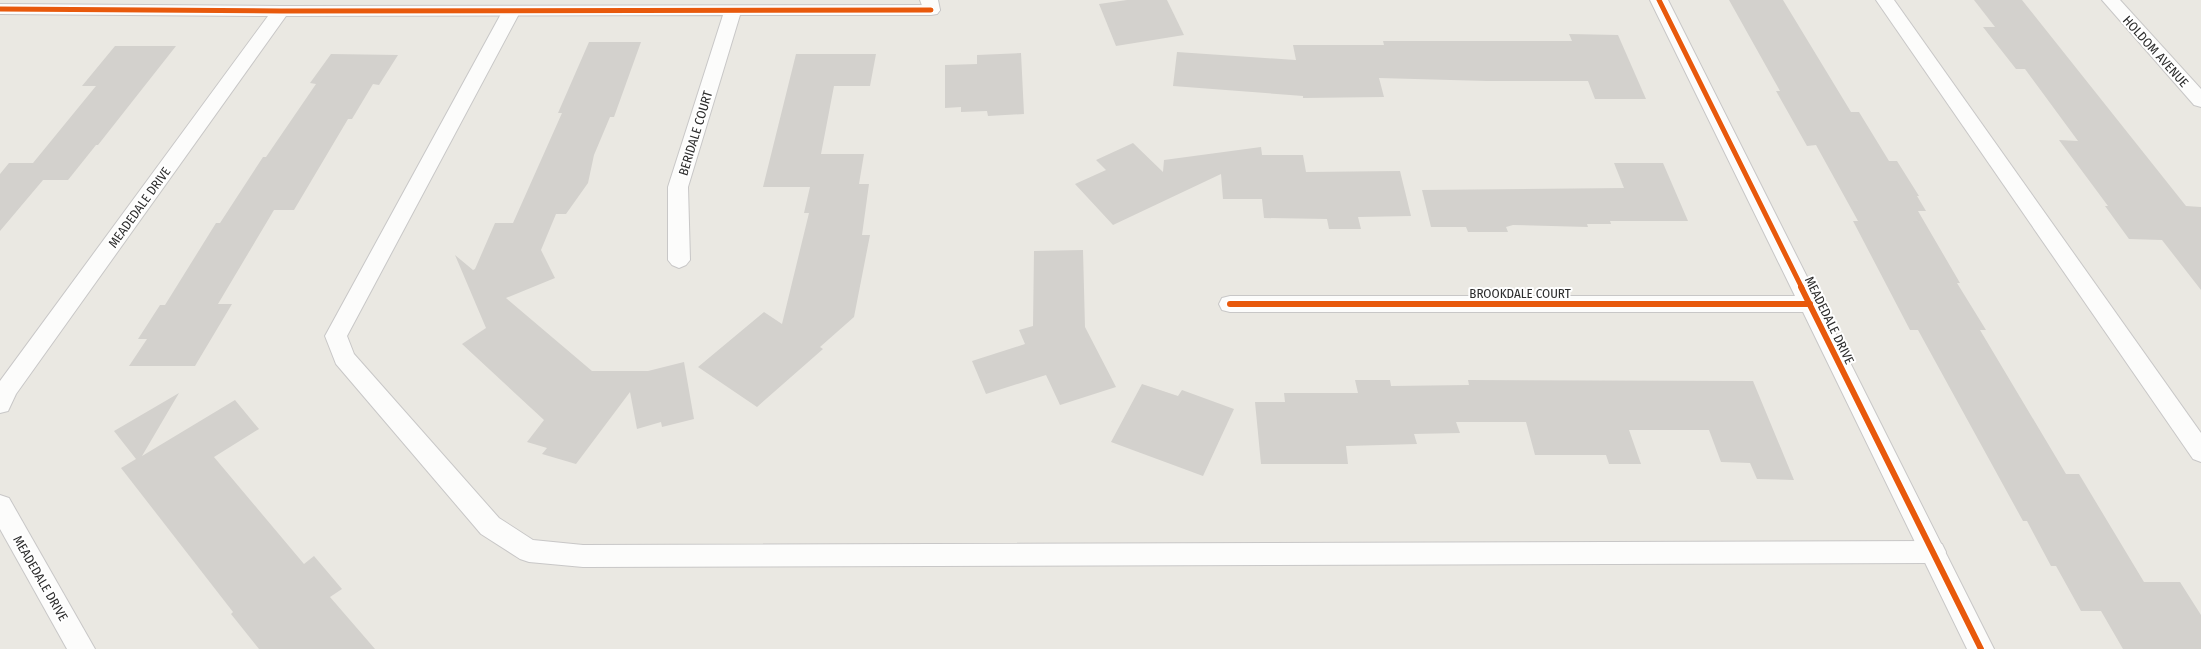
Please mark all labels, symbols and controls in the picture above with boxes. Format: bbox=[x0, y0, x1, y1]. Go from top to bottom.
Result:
street label: HOLDOM AVENUE bbox=[2120, 13, 2192, 90]
street label: BERIDALE COURT bbox=[675, 89, 715, 177]
street label: MEADEDALE DRIVE bbox=[105, 164, 174, 250]
street label: MEADEDALE DRIVE bbox=[1802, 274, 1857, 367]
street label: BROOKDALE COURT bbox=[1469, 286, 1571, 301]
street label: MEADEDALE DRIVE bbox=[10, 533, 71, 623]

